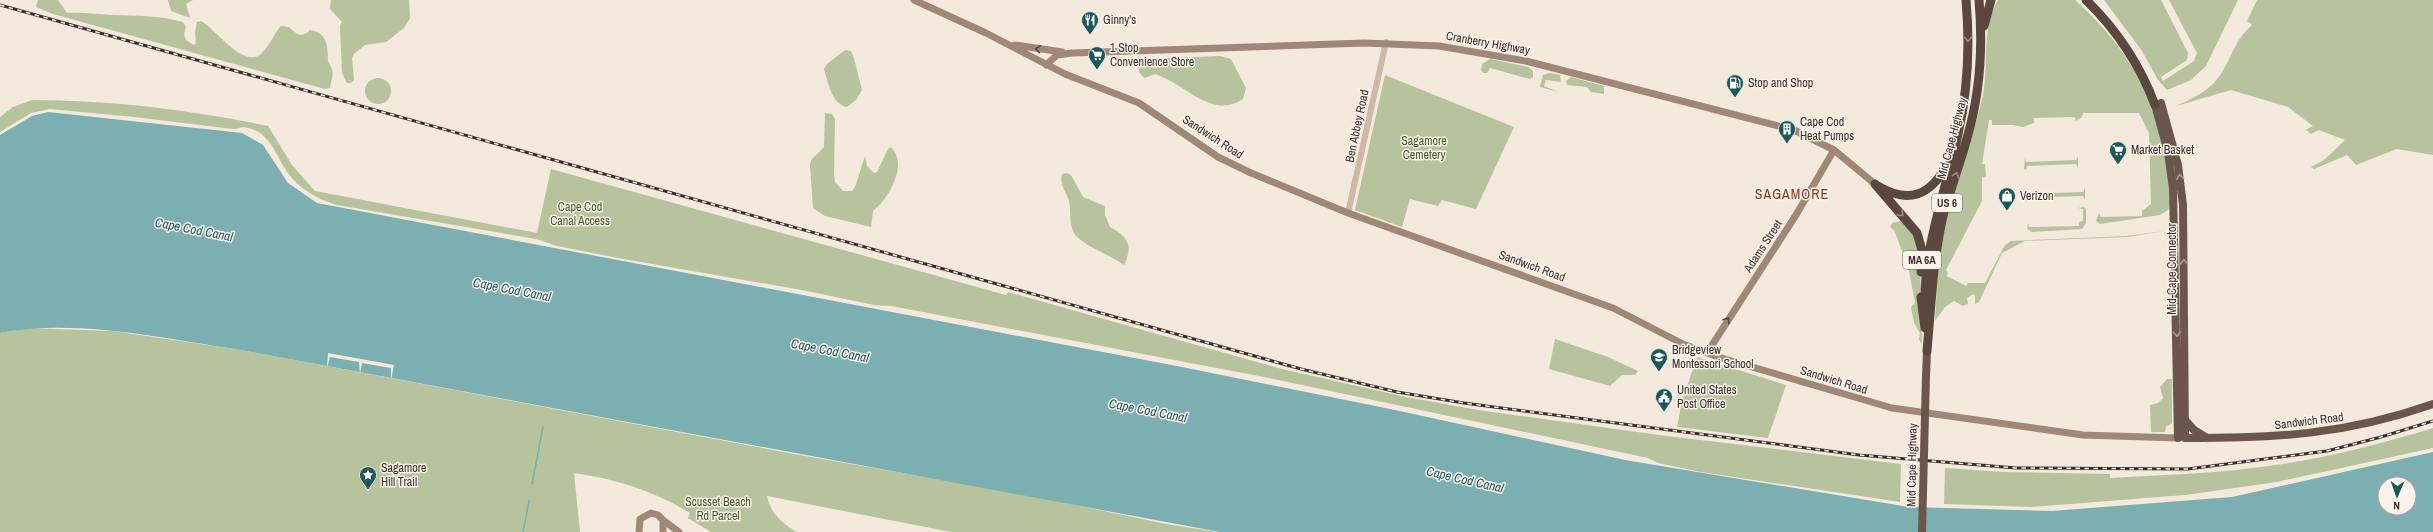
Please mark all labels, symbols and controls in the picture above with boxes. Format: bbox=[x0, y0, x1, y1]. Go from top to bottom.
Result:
restaurant icon: Ginny's bbox=[1080, 10, 1100, 35]
place label: Ginny's bbox=[1103, 12, 1136, 28]
street label: Cranberry Highway bbox=[1445, 28, 1531, 58]
one-way arrow bbox=[1964, 36, 1972, 42]
place label: 1 Stop Convenience Store bbox=[1110, 40, 1194, 70]
one-way arrow bbox=[1035, 45, 1041, 54]
supermarket icon: 1 Stop Convenience Store bbox=[1087, 45, 1107, 70]
fuel station icon: Stop and Shop bbox=[1725, 73, 1745, 98]
place label: Stop and Shop bbox=[1748, 75, 1813, 91]
street label: Ben Abbey Road bbox=[1341, 88, 1373, 164]
street label: Mid Cape Highway bbox=[1933, 95, 1971, 180]
street label: Sandwich Road bbox=[1180, 111, 1246, 163]
place label: Cape Cod Heat Pumps bbox=[1800, 114, 1854, 144]
building icon: Cape Cod Heat Pumps bbox=[1777, 119, 1797, 144]
park label: Sagamore Cemetery bbox=[1401, 133, 1447, 163]
supermarket icon: Market Basket bbox=[2108, 140, 2128, 165]
place label: Market Basket bbox=[2131, 142, 2194, 158]
one-way arrow bbox=[1951, 172, 1959, 179]
one-way arrow bbox=[2176, 174, 2185, 180]
district label: SAGAMORE bbox=[1755, 185, 1829, 203]
shop icon: Verizon bbox=[1997, 186, 2017, 211]
place label: Verizon bbox=[2020, 188, 2053, 204]
road number: US 6 bbox=[1932, 194, 1962, 212]
park label: Cape Cod Canal Access bbox=[550, 199, 610, 229]
one-way arrow bbox=[1896, 209, 1904, 216]
water label: Cape Cod Canal bbox=[154, 214, 235, 245]
street label: Adams Street bbox=[1740, 216, 1786, 276]
street label: Mid-Cape Connector bbox=[2164, 223, 2180, 315]
street label: Sandwich Road bbox=[1497, 247, 1567, 285]
road number: MA 6A bbox=[1903, 251, 1941, 269]
one-way arrow bbox=[2180, 259, 2188, 265]
water label: Cape Cod Canal bbox=[472, 274, 553, 305]
one-way arrow bbox=[1722, 317, 1730, 324]
one-way arrow bbox=[2172, 331, 2181, 337]
water label: Cape Cod Canal bbox=[790, 335, 871, 366]
place label: Bridgeview Montessori School bbox=[1672, 342, 1754, 372]
school or university icon: Bridgeview Montessori School bbox=[1649, 347, 1669, 372]
street label: Sandwich Road bbox=[1798, 362, 1870, 398]
place label: United States Post Office bbox=[1677, 382, 1737, 412]
public building icon: United States Post Office bbox=[1654, 387, 1674, 412]
water label: Cape Cod Canal bbox=[1108, 395, 1189, 426]
street label: Sandwich Road bbox=[2274, 409, 2344, 433]
street label: Mid Cape Highway bbox=[1903, 423, 1921, 507]
place label: Sagamore Hill Trail bbox=[381, 460, 426, 490]
water label: Cape Cod Canal bbox=[1425, 462, 1506, 497]
place icon: Sagamore Hill Trail bbox=[358, 465, 378, 490]
north arrow bbox=[2377, 476, 2417, 516]
park label: Scusset Beach Rd Parcel bbox=[685, 494, 751, 524]
text: N bbox=[2393, 499, 2400, 513]

